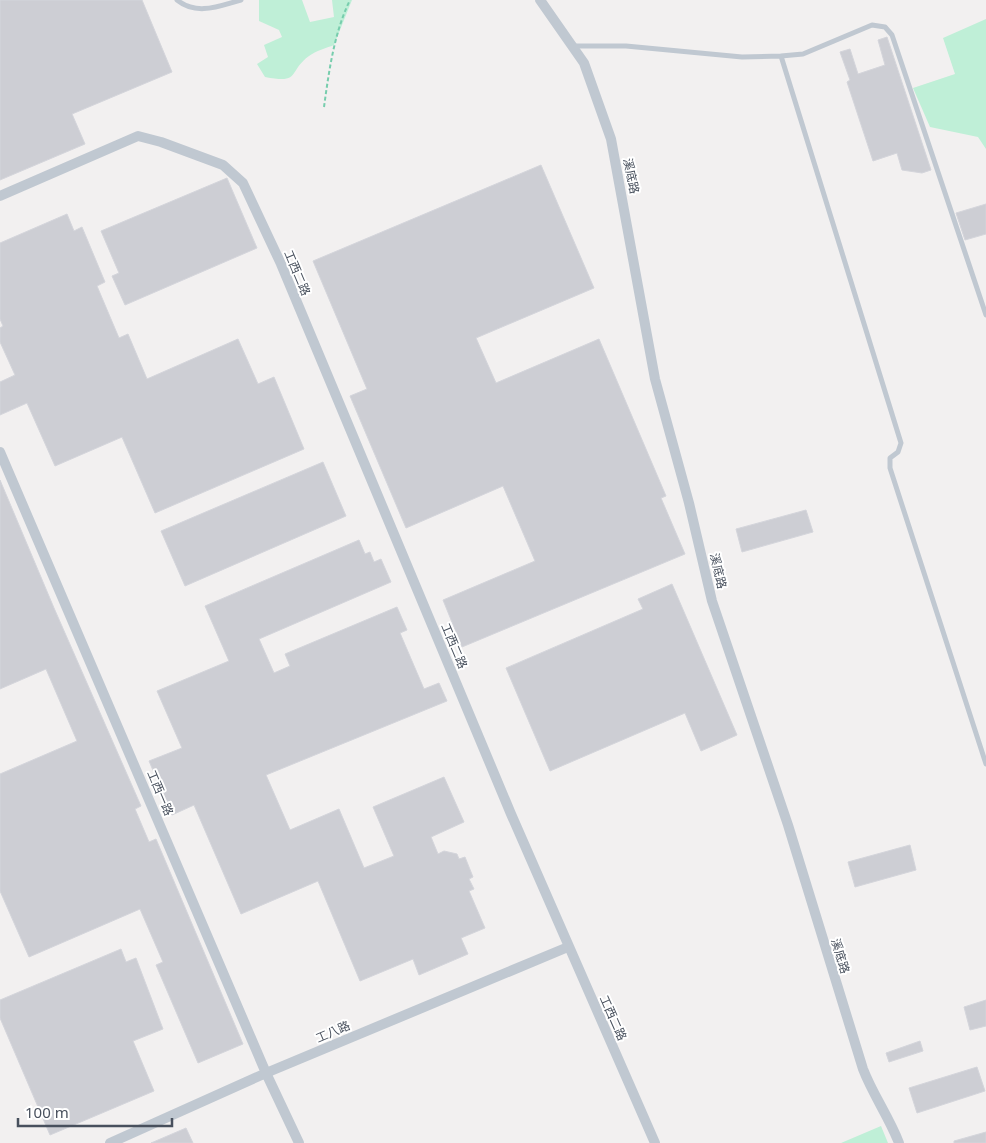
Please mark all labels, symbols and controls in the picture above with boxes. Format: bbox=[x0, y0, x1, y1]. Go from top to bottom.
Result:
street label: 溪底路 bbox=[619, 157, 644, 195]
street label: 工西二路 bbox=[280, 247, 315, 298]
street label: 溪底路 bbox=[706, 551, 731, 590]
street label: 工西二路 bbox=[437, 620, 472, 671]
street label: 工西一路 bbox=[143, 767, 178, 818]
street label: 溪底路 bbox=[827, 936, 854, 976]
street label: 工西二路 bbox=[596, 992, 631, 1043]
street label: 工八路 bbox=[313, 1017, 353, 1046]
scale bar bbox=[18, 1096, 171, 1128]
text: 100 m bbox=[25, 1102, 69, 1122]

